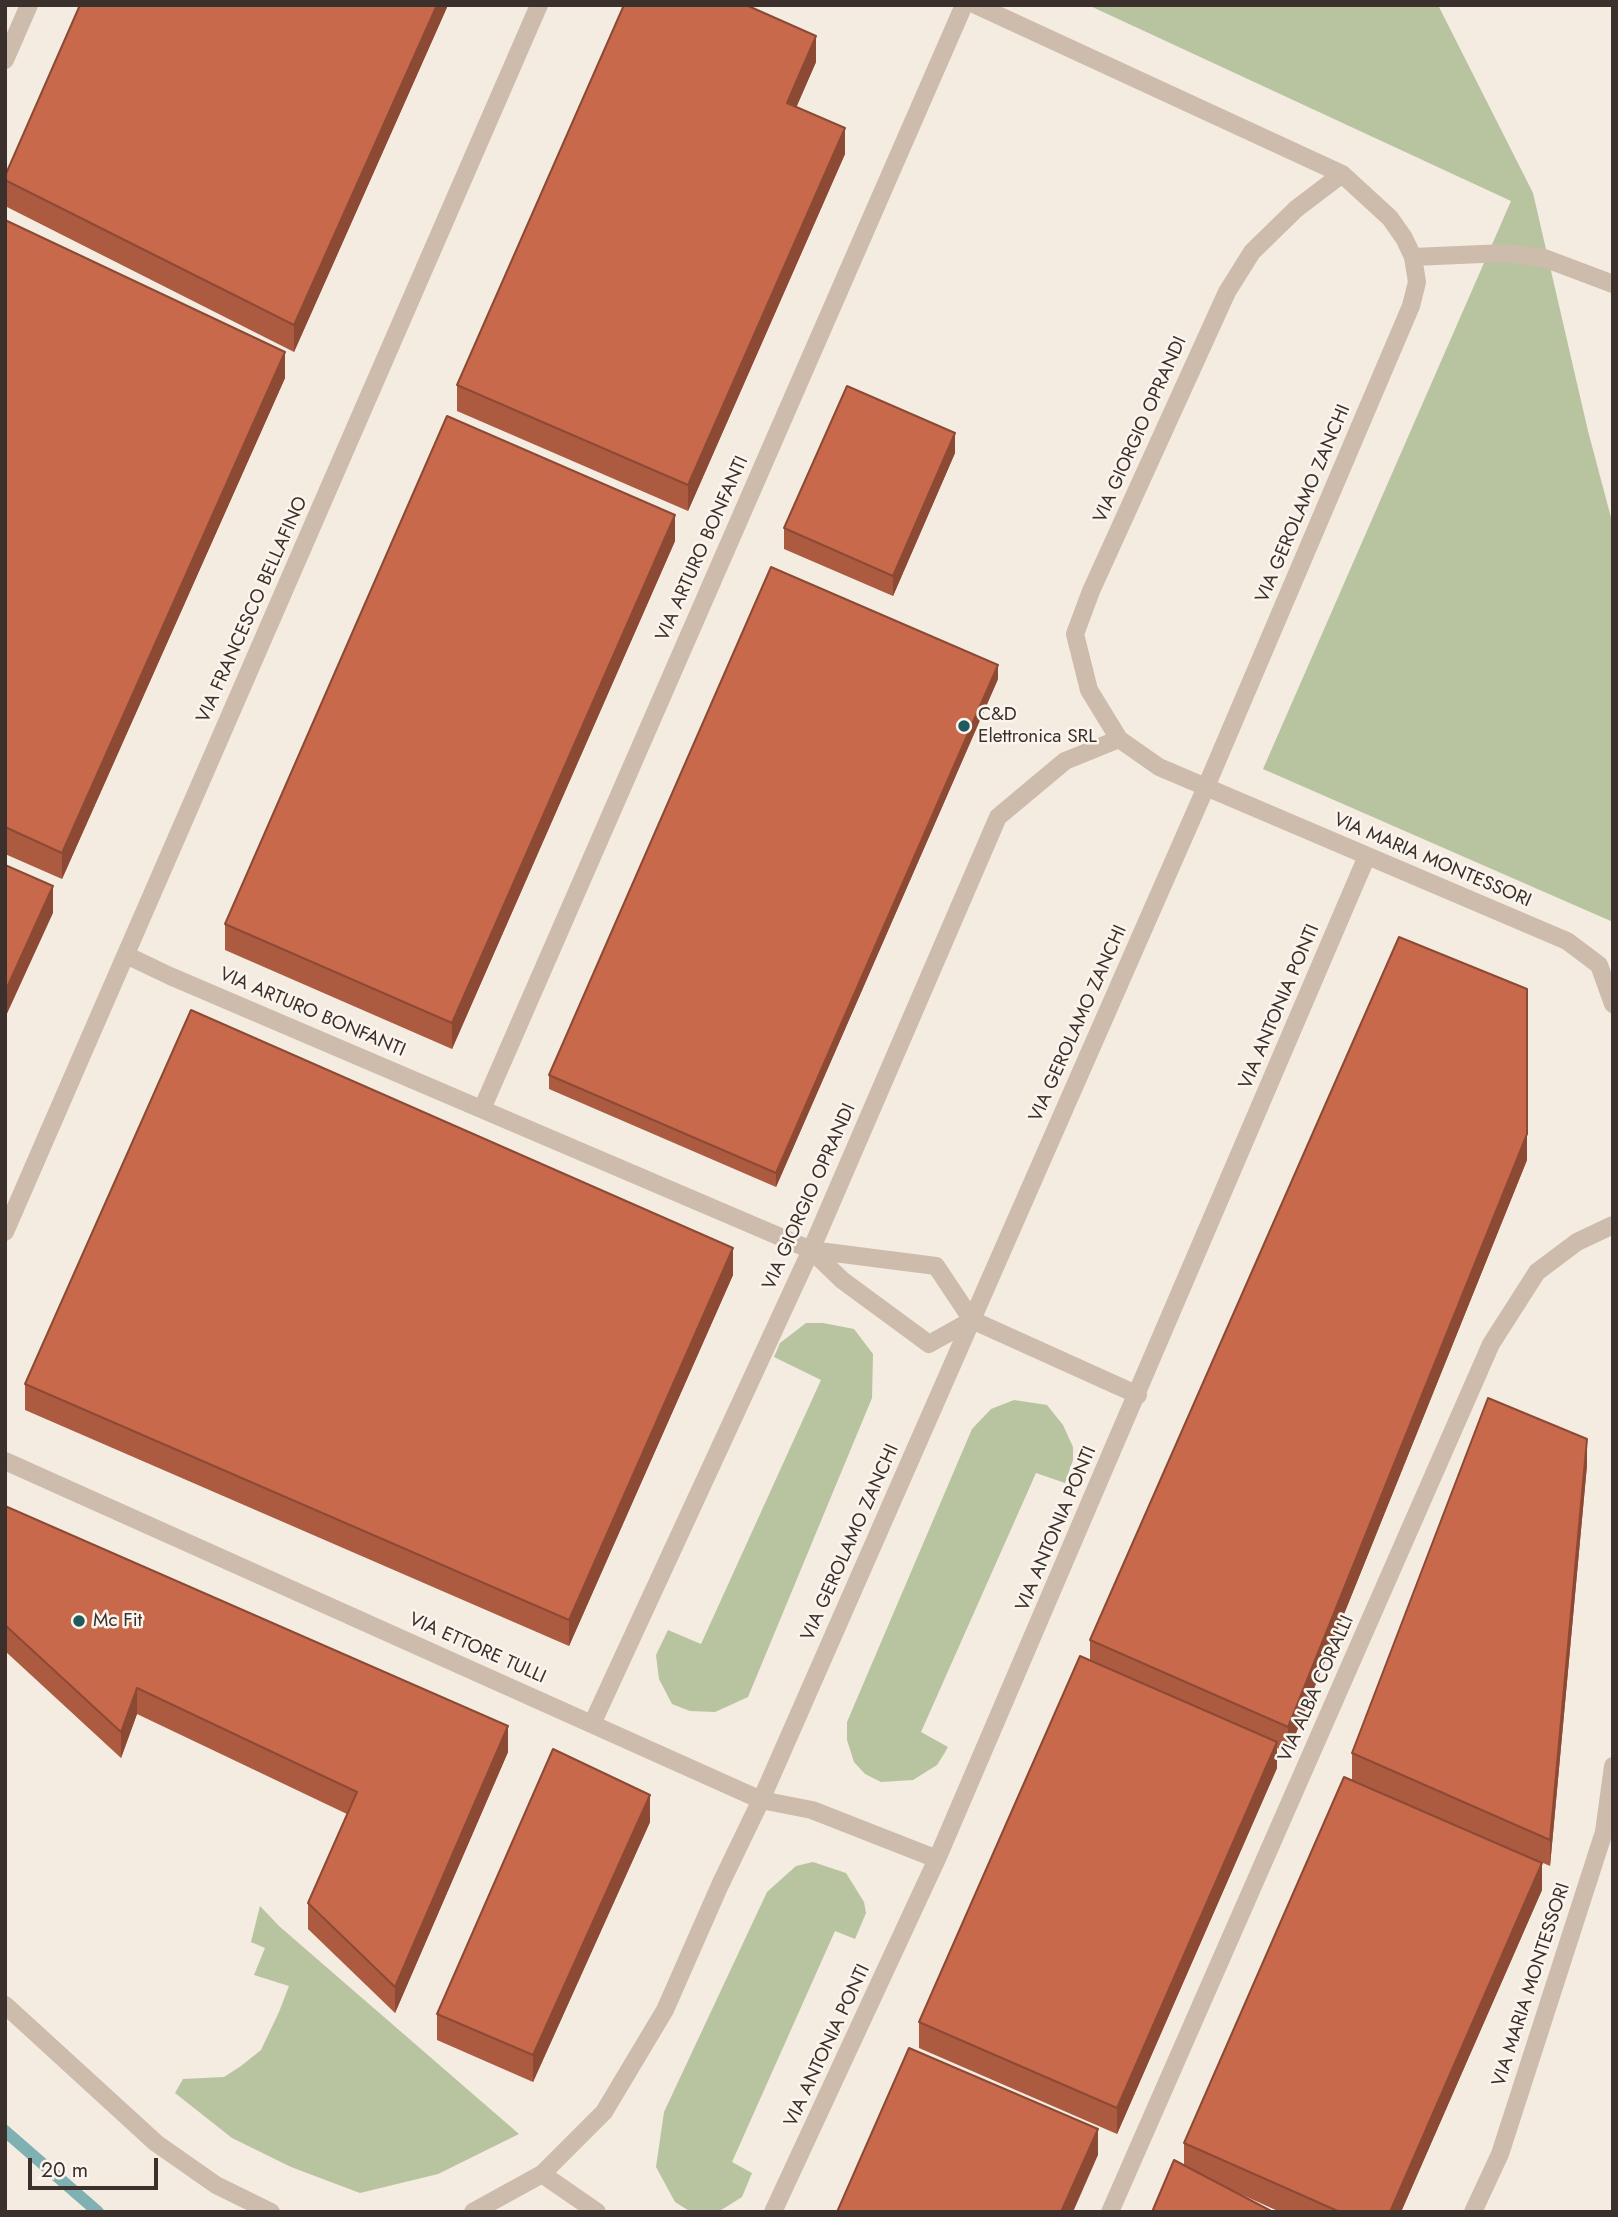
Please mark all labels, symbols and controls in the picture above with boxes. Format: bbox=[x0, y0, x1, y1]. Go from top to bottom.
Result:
street label: VIA GIORGIO OPRANDI bbox=[1090, 333, 1192, 527]
street label: VIA GEROLAMO ZANCHI bbox=[1252, 402, 1356, 606]
street label: VIA ARTURO BONFANTI bbox=[652, 453, 754, 645]
street label: VIA FRANCESCO BELLAFINO bbox=[193, 493, 313, 727]
place label: C&D Elettronica SRL bbox=[978, 704, 1097, 748]
marker: C&D Elettronica SRL bbox=[956, 718, 972, 734]
street label: VIA MARIA MONTESSORI bbox=[1330, 809, 1534, 913]
street label: VIA ANTONIA PONTI bbox=[1235, 921, 1325, 1093]
street label: VIA GEROLAMO ZANCHI bbox=[1025, 922, 1133, 1126]
street label: VIA ARTURO BONFANTI bbox=[216, 963, 408, 1063]
street label: VIA GIORGIO OPRANDI bbox=[759, 1100, 861, 1294]
street label: VIA GEROLAMO ZANCHI bbox=[797, 1441, 905, 1645]
street label: VIA ANTONIA PONTI bbox=[1012, 1443, 1102, 1615]
street label: VIA ETTORE TULLI bbox=[405, 1609, 549, 1689]
place label: Mc Fit bbox=[93, 1610, 142, 1632]
street label: VIA ALBA CORALLI bbox=[1274, 1612, 1360, 1766]
marker: Mc Fit bbox=[71, 1613, 87, 1629]
street label: VIA MARIA MONTESSORI bbox=[1488, 1880, 1576, 2090]
street label: VIA ANTONIA PONTI bbox=[780, 1961, 876, 2131]
scale bar bbox=[32, 2144, 161, 2188]
text: 20 m bbox=[41, 2155, 88, 2185]

